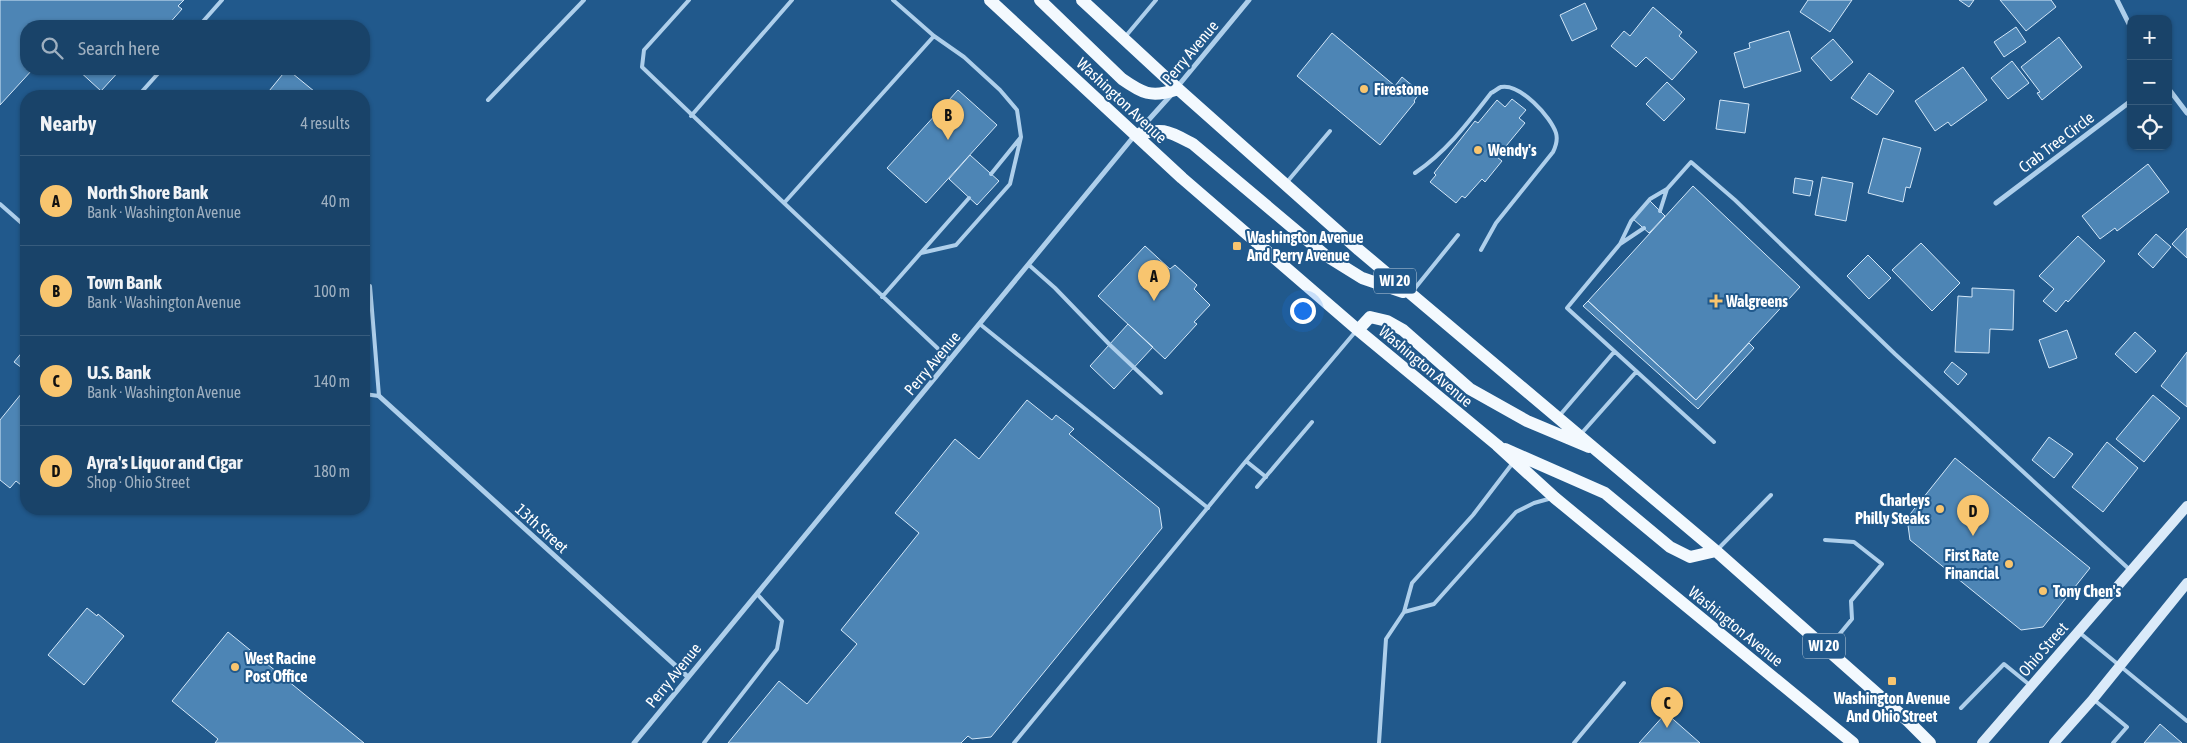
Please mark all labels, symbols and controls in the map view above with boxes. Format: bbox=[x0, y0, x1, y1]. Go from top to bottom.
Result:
map controls bbox=[2127, 15, 2172, 150]
button: + bbox=[2127, 15, 2172, 60]
street label: Perry Avenue bbox=[1158, 17, 1223, 88]
search box bbox=[20, 20, 370, 75]
icon: search bbox=[38, 34, 66, 62]
text: Search here bbox=[78, 37, 160, 59]
street label: Washington Avenue bbox=[1073, 54, 1171, 147]
button: − bbox=[2127, 60, 2172, 105]
place label: Firestone bbox=[1374, 80, 1429, 98]
marker: Firestone bbox=[1358, 83, 1370, 95]
pin: B bbox=[932, 99, 964, 140]
button: locate bbox=[2127, 105, 2172, 150]
street label: Crab Tree Circle bbox=[2015, 108, 2097, 176]
text: Nearby bbox=[40, 111, 96, 135]
text: 4 results bbox=[300, 114, 350, 132]
place label: Wendy's bbox=[1487, 141, 1537, 159]
marker: Wendy's bbox=[1472, 144, 1484, 156]
text: North Shore Bank bbox=[87, 181, 208, 203]
text: A bbox=[52, 192, 60, 210]
text: 40 m bbox=[321, 192, 350, 210]
text: Bank · Washington Avenue bbox=[87, 203, 241, 221]
place label: Washington Avenue And Perry Avenue bbox=[1246, 228, 1364, 264]
marker: Washington Avenue And Perry Avenue bbox=[1231, 240, 1243, 252]
pin: A bbox=[1138, 260, 1170, 301]
road number: WI 20 bbox=[1374, 268, 1416, 294]
text: Town Bank bbox=[87, 271, 162, 293]
text: B bbox=[52, 282, 60, 300]
text: 100 m bbox=[314, 282, 350, 300]
place label: Walgreens bbox=[1725, 292, 1788, 310]
text: Bank · Washington Avenue bbox=[87, 293, 241, 311]
marker: Walgreens bbox=[1710, 295, 1722, 307]
your location bbox=[1290, 298, 1316, 324]
street label: Washington Avenue bbox=[1375, 322, 1476, 411]
street label: Perry Avenue bbox=[900, 328, 965, 399]
text: U.S. Bank bbox=[87, 361, 151, 383]
text: C bbox=[52, 372, 60, 390]
text: 140 m bbox=[314, 372, 350, 390]
text: Bank · Washington Avenue bbox=[87, 383, 241, 401]
text: Ayra's Liquor and Cigar bbox=[87, 451, 242, 473]
text: D bbox=[52, 462, 60, 480]
text: 180 m bbox=[314, 462, 350, 480]
text: Shop · Ohio Street bbox=[87, 473, 190, 491]
place label: Charleys Philly Steaks bbox=[1855, 491, 1930, 527]
pin: D bbox=[1957, 495, 1989, 536]
street label: 13th Street bbox=[512, 500, 572, 557]
marker: Charleys Philly Steaks bbox=[1934, 503, 1946, 515]
place label: First Rate Financial bbox=[1945, 546, 2000, 582]
marker: First Rate Financial bbox=[2003, 558, 2015, 570]
street label: Washington Avenue bbox=[1684, 582, 1787, 670]
place label: Tony Chen's bbox=[2053, 582, 2121, 600]
marker: Tony Chen's bbox=[2037, 585, 2049, 597]
street label: Ohio Street bbox=[2015, 618, 2072, 680]
road number: WI 20 bbox=[1803, 634, 1845, 658]
street label: Perry Avenue bbox=[642, 639, 705, 711]
place label: West Racine Post Office bbox=[244, 649, 316, 685]
marker: West Racine Post Office bbox=[229, 661, 241, 673]
marker: Washington Avenue And Ohio Street bbox=[1886, 675, 1898, 687]
pin: C bbox=[1651, 687, 1683, 728]
place label: Washington Avenue And Ohio Street bbox=[1833, 689, 1950, 725]

